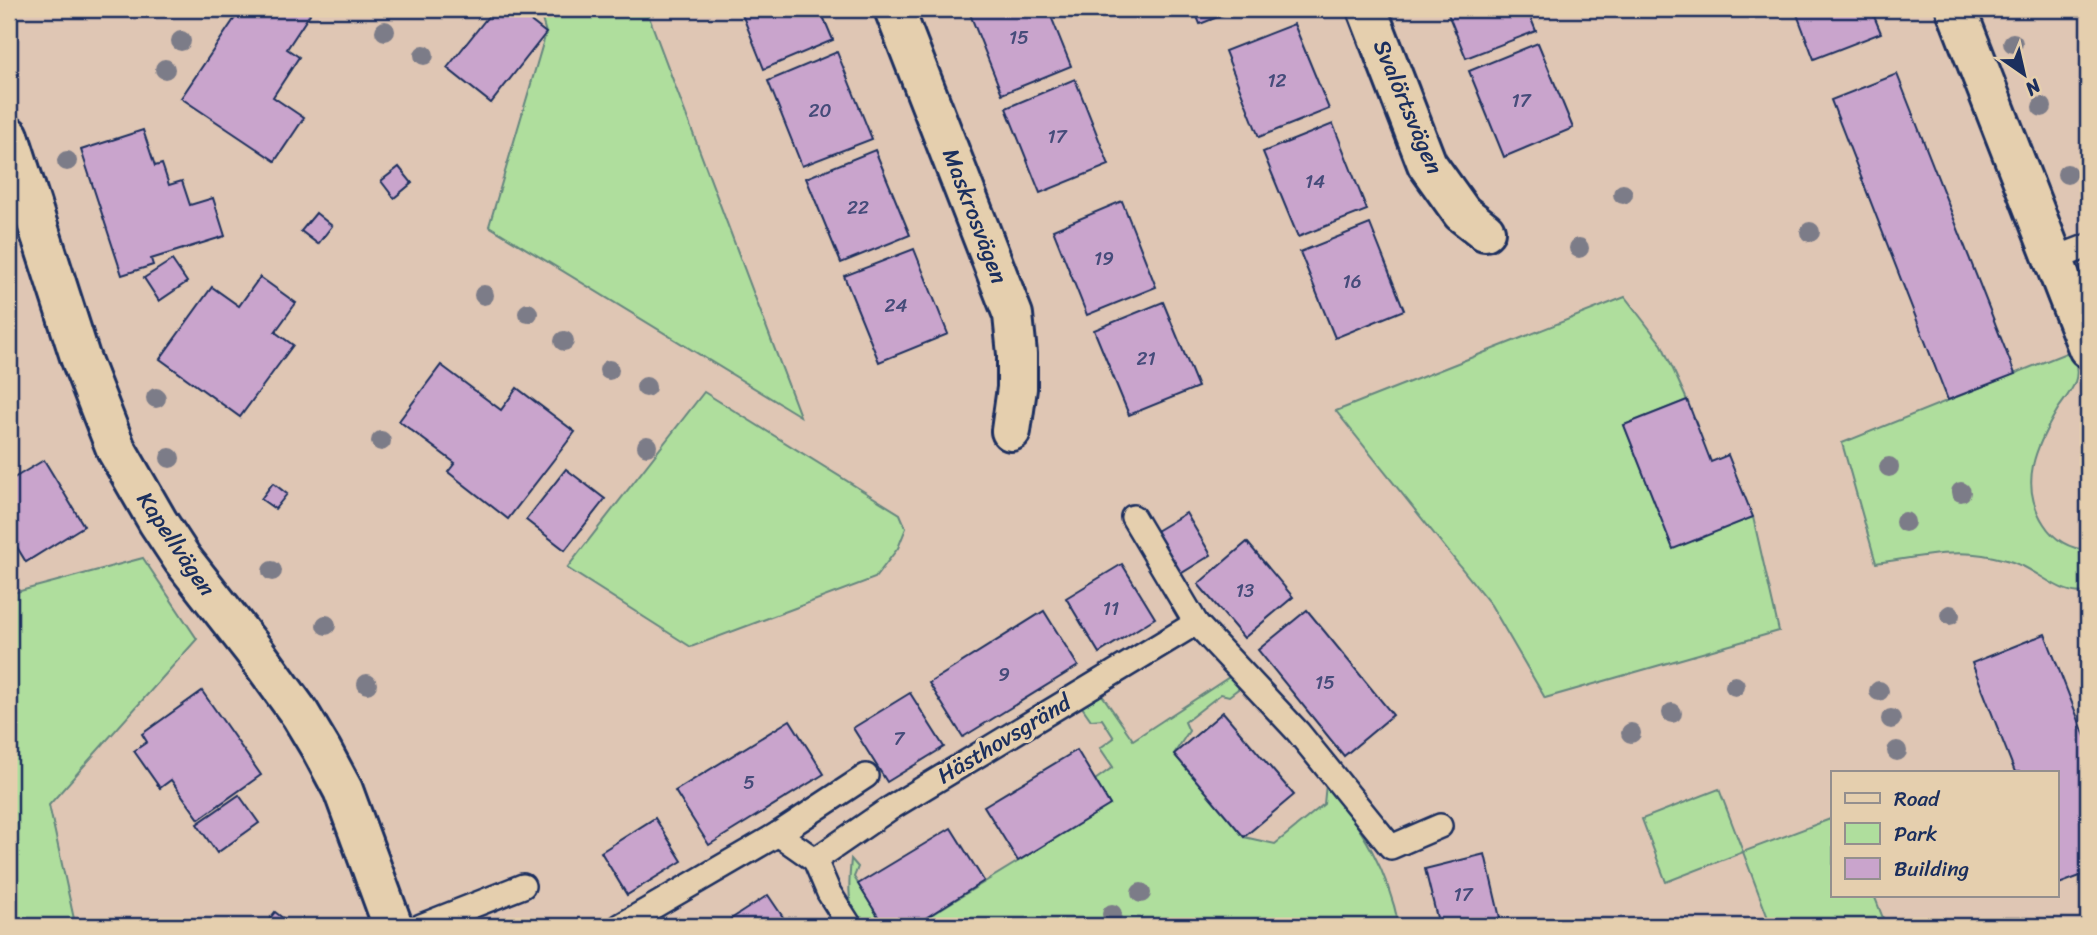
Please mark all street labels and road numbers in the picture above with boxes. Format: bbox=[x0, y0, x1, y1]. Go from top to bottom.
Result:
street label: Svalörtsvägen bbox=[1361, 33, 1455, 181]
street label: Maskrosvägen bbox=[930, 142, 1020, 290]
street label: Kapellvägen bbox=[125, 483, 227, 606]
street label: Hästhovsgränd bbox=[929, 682, 1081, 795]

